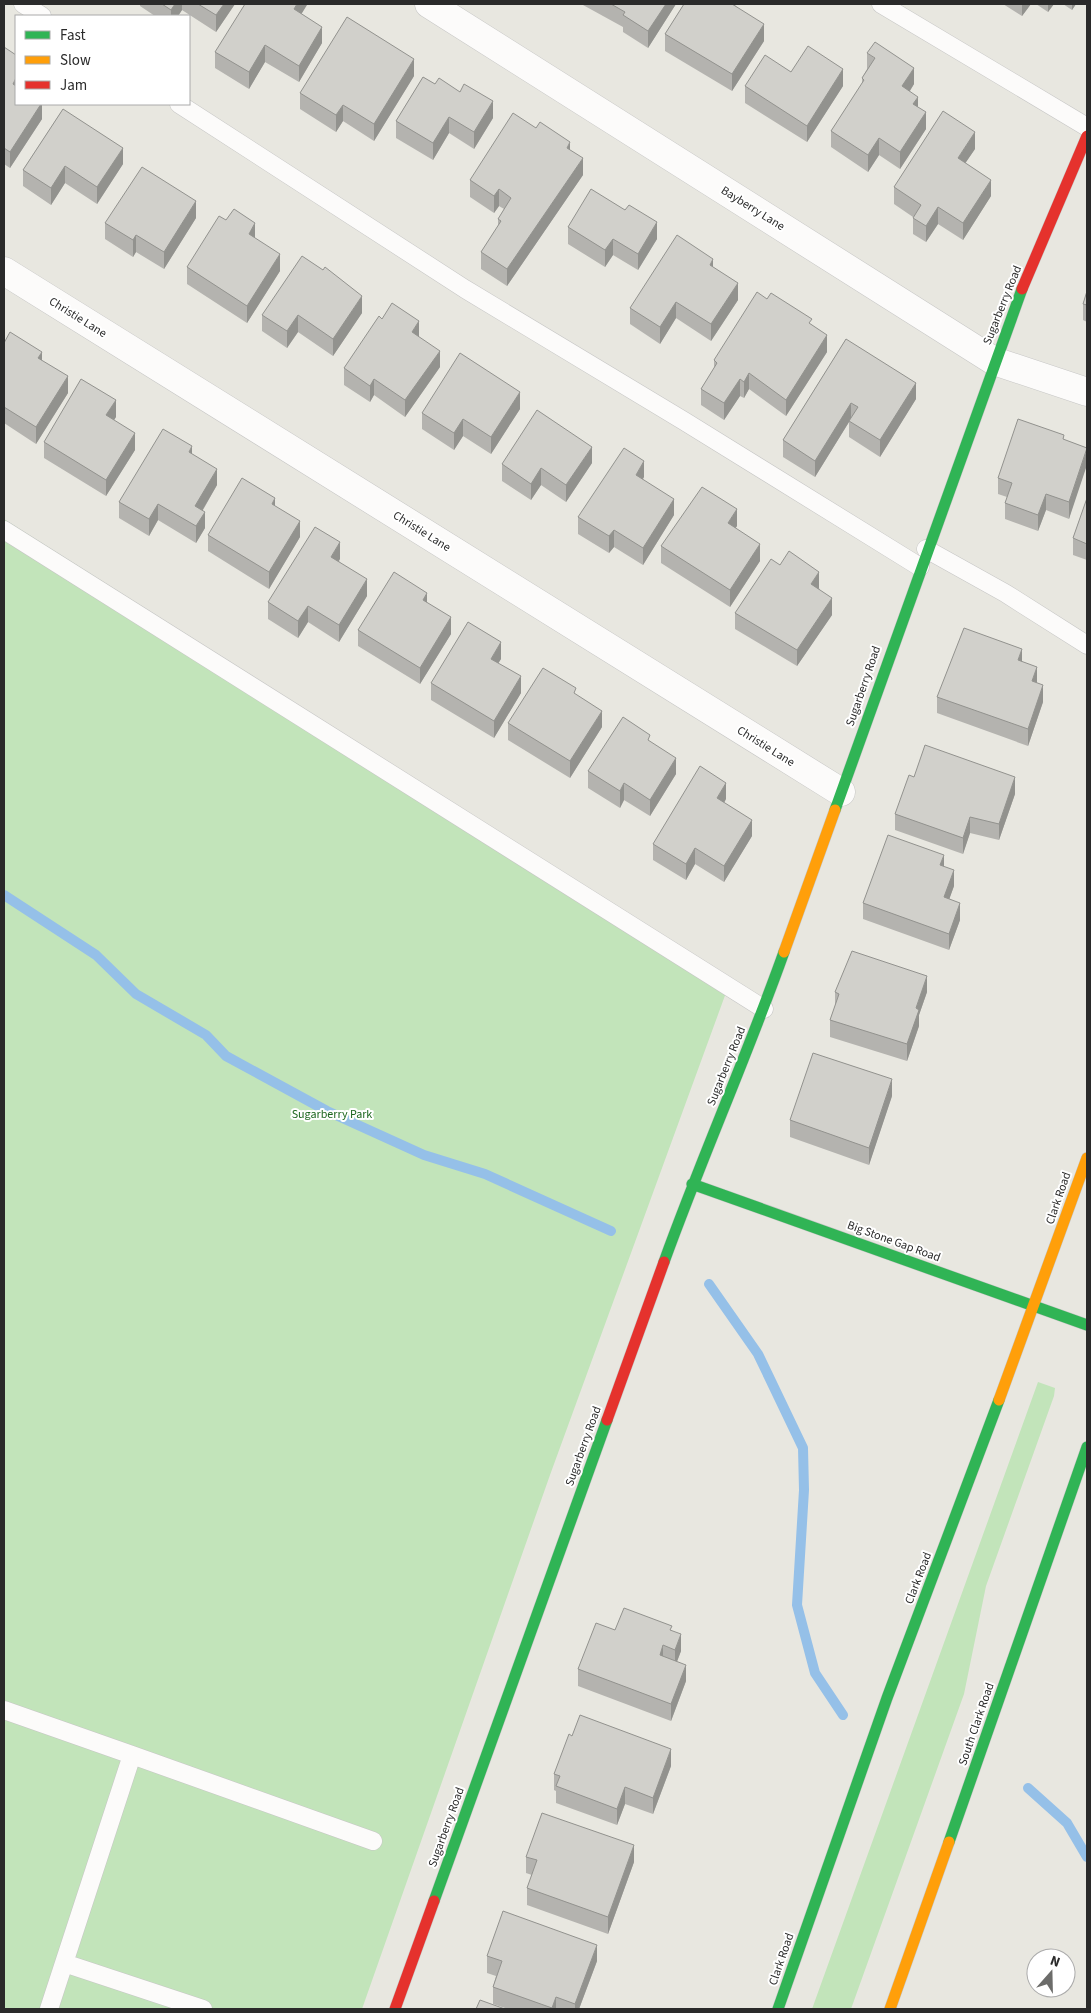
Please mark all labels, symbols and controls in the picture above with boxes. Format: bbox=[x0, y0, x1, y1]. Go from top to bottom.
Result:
legend bbox=[15, 15, 190, 105]
text: Fast bbox=[60, 25, 86, 46]
text: Slow bbox=[60, 50, 91, 71]
text: Jam bbox=[60, 75, 87, 96]
street label: Bayberry Lane bbox=[718, 182, 788, 235]
street label: Sugarberry Road bbox=[979, 263, 1026, 347]
street label: Christie Lane bbox=[46, 293, 110, 342]
street label: Christie Lane bbox=[390, 507, 454, 556]
street label: Sugarberry Road bbox=[842, 644, 885, 729]
street label: Christie Lane bbox=[734, 722, 798, 771]
street label: Sugarberry Road bbox=[703, 1024, 750, 1108]
park label: Sugarberry Park bbox=[292, 1106, 372, 1123]
street label: Clark Road bbox=[1042, 1170, 1075, 1227]
street label: Big Stone Gap Road bbox=[845, 1217, 943, 1266]
street label: Sugarberry Road bbox=[561, 1404, 606, 1489]
street label: Clark Road bbox=[901, 1550, 936, 1607]
street label: South Clark Road bbox=[954, 1680, 999, 1768]
street label: Sugarberry Road bbox=[424, 1785, 469, 1870]
street label: Clark Road bbox=[765, 1931, 798, 1988]
north arrow bbox=[1026, 1948, 1076, 1998]
text: N bbox=[1047, 1951, 1063, 1973]

